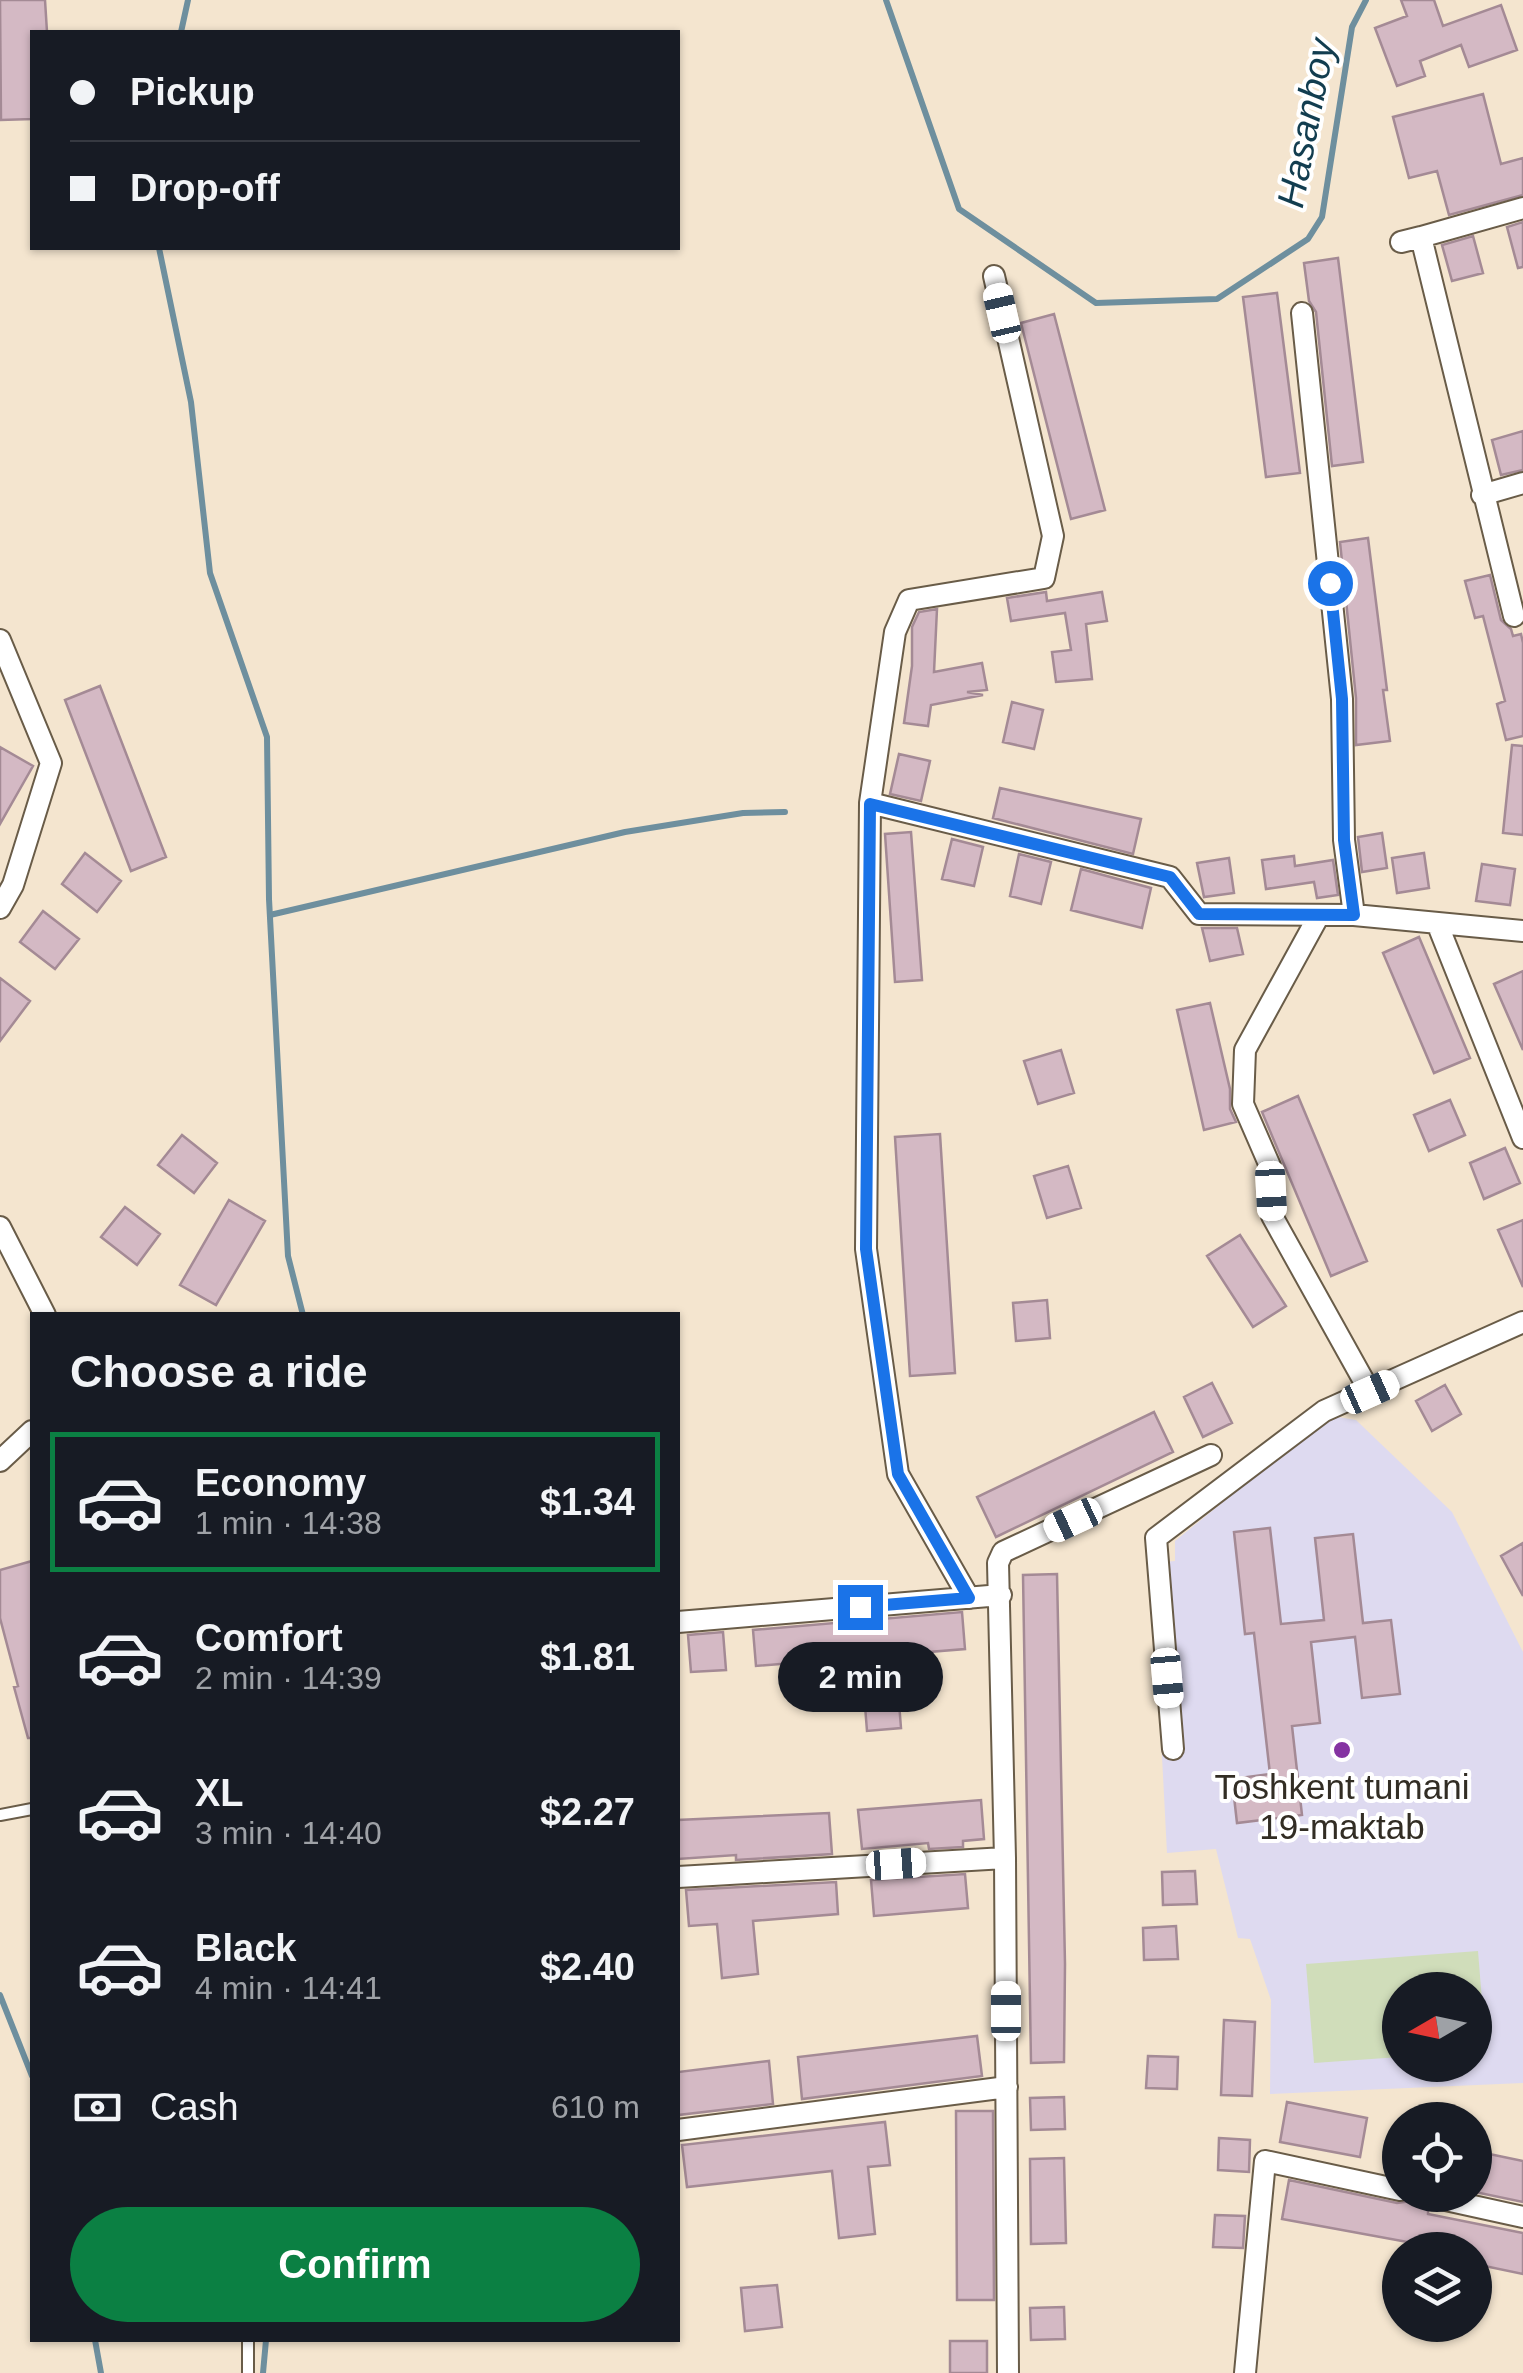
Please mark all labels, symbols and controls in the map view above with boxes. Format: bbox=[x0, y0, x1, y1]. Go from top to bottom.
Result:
water label: Hasanboy bbox=[1269, 33, 1343, 211]
text: Pickup bbox=[130, 71, 255, 113]
text: Drop-off bbox=[130, 167, 280, 209]
car bbox=[981, 280, 1023, 346]
route start bbox=[1308, 561, 1353, 606]
car bbox=[1254, 1160, 1288, 1222]
text: Choose a ride bbox=[70, 1346, 368, 1397]
car bbox=[1336, 1366, 1404, 1418]
icon: car bbox=[75, 1457, 165, 1547]
text: Economy bbox=[195, 1462, 366, 1504]
text: $1.34 bbox=[540, 1481, 635, 1523]
car bbox=[1039, 1494, 1107, 1546]
text: 1 min · 14:38 bbox=[195, 1505, 382, 1541]
route end bbox=[838, 1585, 883, 1630]
icon: car bbox=[75, 1612, 165, 1702]
text: Comfort bbox=[195, 1617, 343, 1659]
text: $1.81 bbox=[540, 1636, 635, 1678]
callout: 2 min bbox=[778, 1642, 942, 1712]
car bbox=[1149, 1647, 1185, 1709]
text: 2 min bbox=[819, 1659, 902, 1695]
text: 2 min · 14:39 bbox=[195, 1660, 382, 1696]
marker: Toshkent tumani 19-maktab bbox=[1331, 1739, 1353, 1761]
icon: car bbox=[75, 1767, 165, 1857]
place label: Toshkent tumani 19-maktab bbox=[1215, 1767, 1469, 1846]
text: XL bbox=[195, 1772, 244, 1814]
text: $2.27 bbox=[540, 1791, 635, 1833]
text: 3 min · 14:40 bbox=[195, 1815, 382, 1851]
car bbox=[865, 1847, 927, 1881]
icon: car bbox=[75, 1922, 165, 2012]
text: Black bbox=[195, 1927, 296, 1969]
text: $2.40 bbox=[540, 1946, 635, 1988]
text: 4 min · 14:41 bbox=[195, 1970, 382, 2006]
north arrow bbox=[1382, 1972, 1492, 2082]
map controls bbox=[1382, 1972, 1492, 2342]
car bbox=[991, 1981, 1021, 2041]
icon: cash bbox=[70, 2080, 125, 2135]
text: Cash bbox=[150, 2086, 239, 2128]
text: 610 m bbox=[551, 2089, 640, 2125]
button: locate bbox=[1382, 2102, 1492, 2212]
button: Confirm bbox=[70, 2207, 640, 2322]
button: layers bbox=[1382, 2232, 1492, 2342]

